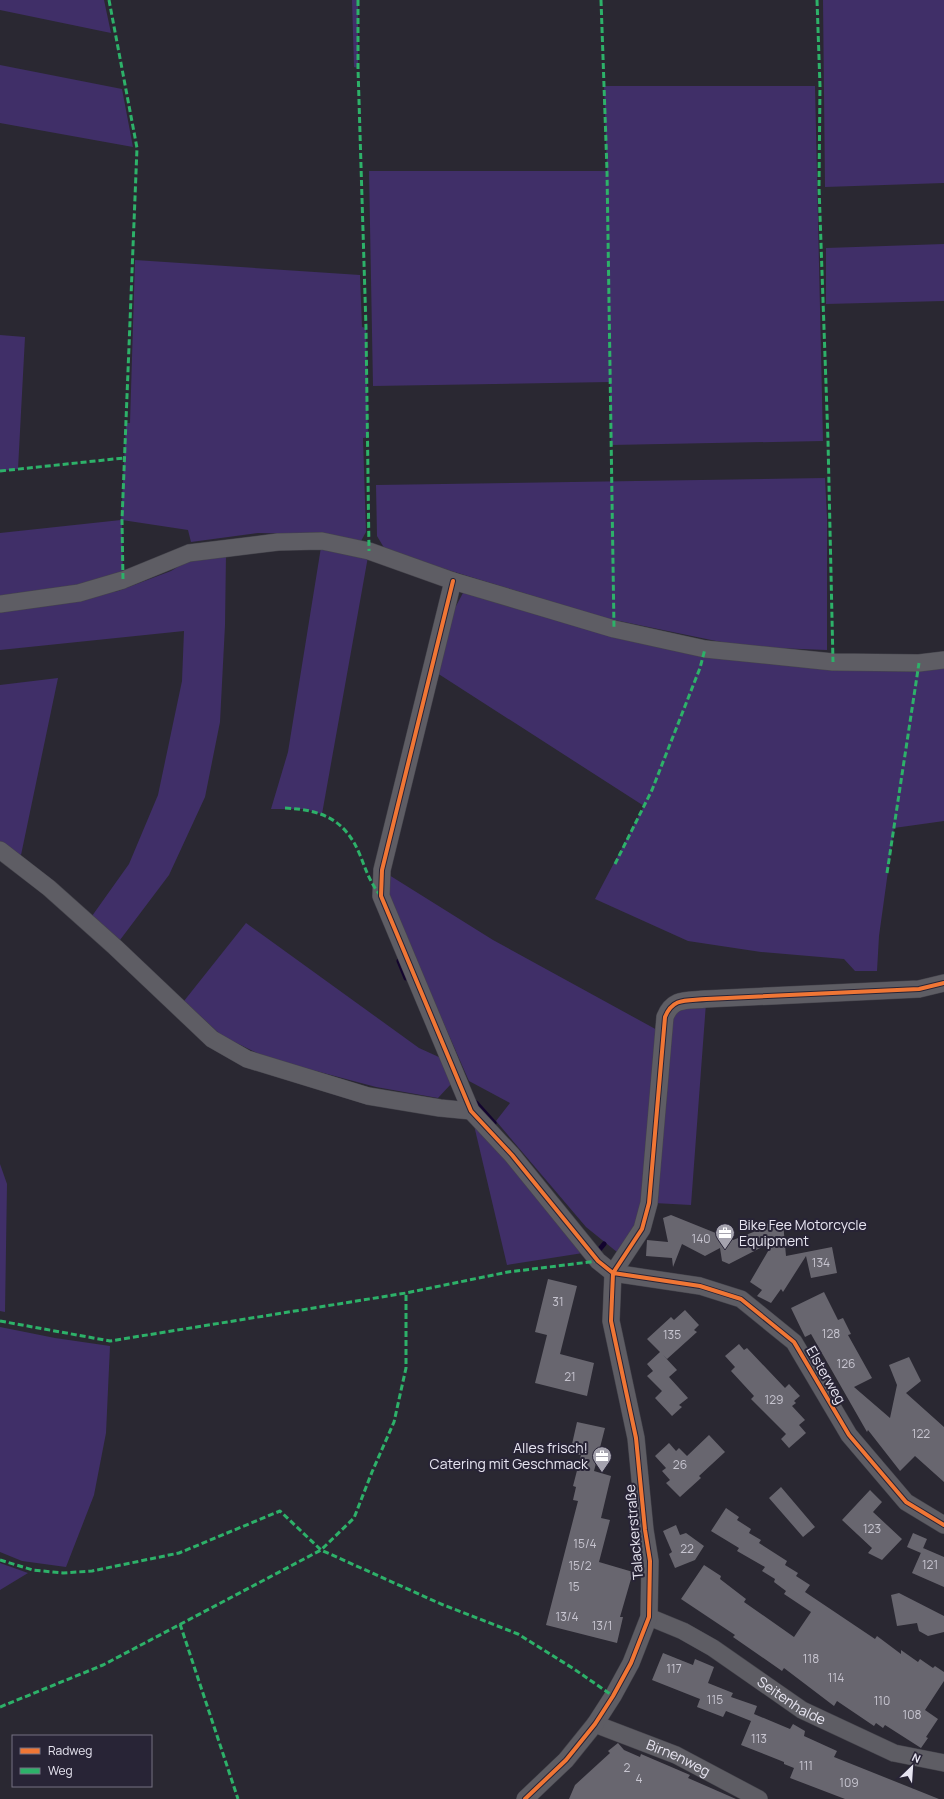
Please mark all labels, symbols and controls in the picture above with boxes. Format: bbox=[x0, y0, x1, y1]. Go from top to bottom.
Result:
place label: Bike Fee Motorcycle Equipment bbox=[739, 1215, 867, 1250]
office icon: Bike Fee Motorcycle Equipment bbox=[714, 1222, 736, 1250]
house number: 140 bbox=[691, 1230, 711, 1247]
house number: 134 bbox=[812, 1254, 830, 1271]
house number: 31 bbox=[552, 1293, 564, 1310]
house number: 128 bbox=[822, 1325, 840, 1342]
house number: 135 bbox=[663, 1326, 681, 1343]
street label: Elsterweg bbox=[802, 1342, 851, 1407]
house number: 126 bbox=[837, 1355, 855, 1372]
house number: 21 bbox=[564, 1368, 576, 1385]
house number: 129 bbox=[765, 1391, 783, 1408]
house number: 122 bbox=[912, 1425, 930, 1442]
place label: Alles frisch! Catering mit Geschmack bbox=[430, 1438, 589, 1473]
office icon: Alles frisch! Catering mit Geschmack bbox=[591, 1445, 613, 1473]
house number: 26 bbox=[673, 1456, 687, 1473]
street label: Talackerstraße bbox=[620, 1484, 647, 1581]
house number: 123 bbox=[863, 1520, 881, 1537]
house number: 15/4 bbox=[573, 1535, 597, 1552]
house number: 22 bbox=[680, 1540, 694, 1557]
house number: 121 bbox=[922, 1556, 938, 1573]
house number: 15/2 bbox=[568, 1557, 592, 1574]
house number: 15 bbox=[568, 1578, 580, 1595]
house number: 13/4 bbox=[555, 1608, 579, 1625]
house number: 13/1 bbox=[592, 1617, 612, 1634]
house number: 118 bbox=[803, 1650, 819, 1667]
house number: 117 bbox=[666, 1660, 682, 1677]
house number: 114 bbox=[828, 1669, 844, 1686]
street label: Seitenhalde bbox=[754, 1672, 829, 1729]
house number: 115 bbox=[707, 1691, 723, 1708]
house number: 110 bbox=[874, 1692, 890, 1709]
house number: 108 bbox=[903, 1706, 922, 1723]
house number: 113 bbox=[751, 1730, 767, 1747]
legend bbox=[12, 1735, 152, 1787]
street label: Birnenweg bbox=[644, 1735, 714, 1781]
text: Radweg bbox=[48, 1742, 92, 1759]
north arrow bbox=[892, 1747, 932, 1787]
text: N bbox=[910, 1749, 923, 1766]
house number: 111 bbox=[799, 1757, 813, 1774]
house number: 2 bbox=[624, 1759, 631, 1776]
text: Weg bbox=[48, 1762, 73, 1779]
house number: 4 bbox=[635, 1770, 643, 1787]
house number: 109 bbox=[839, 1774, 859, 1791]

